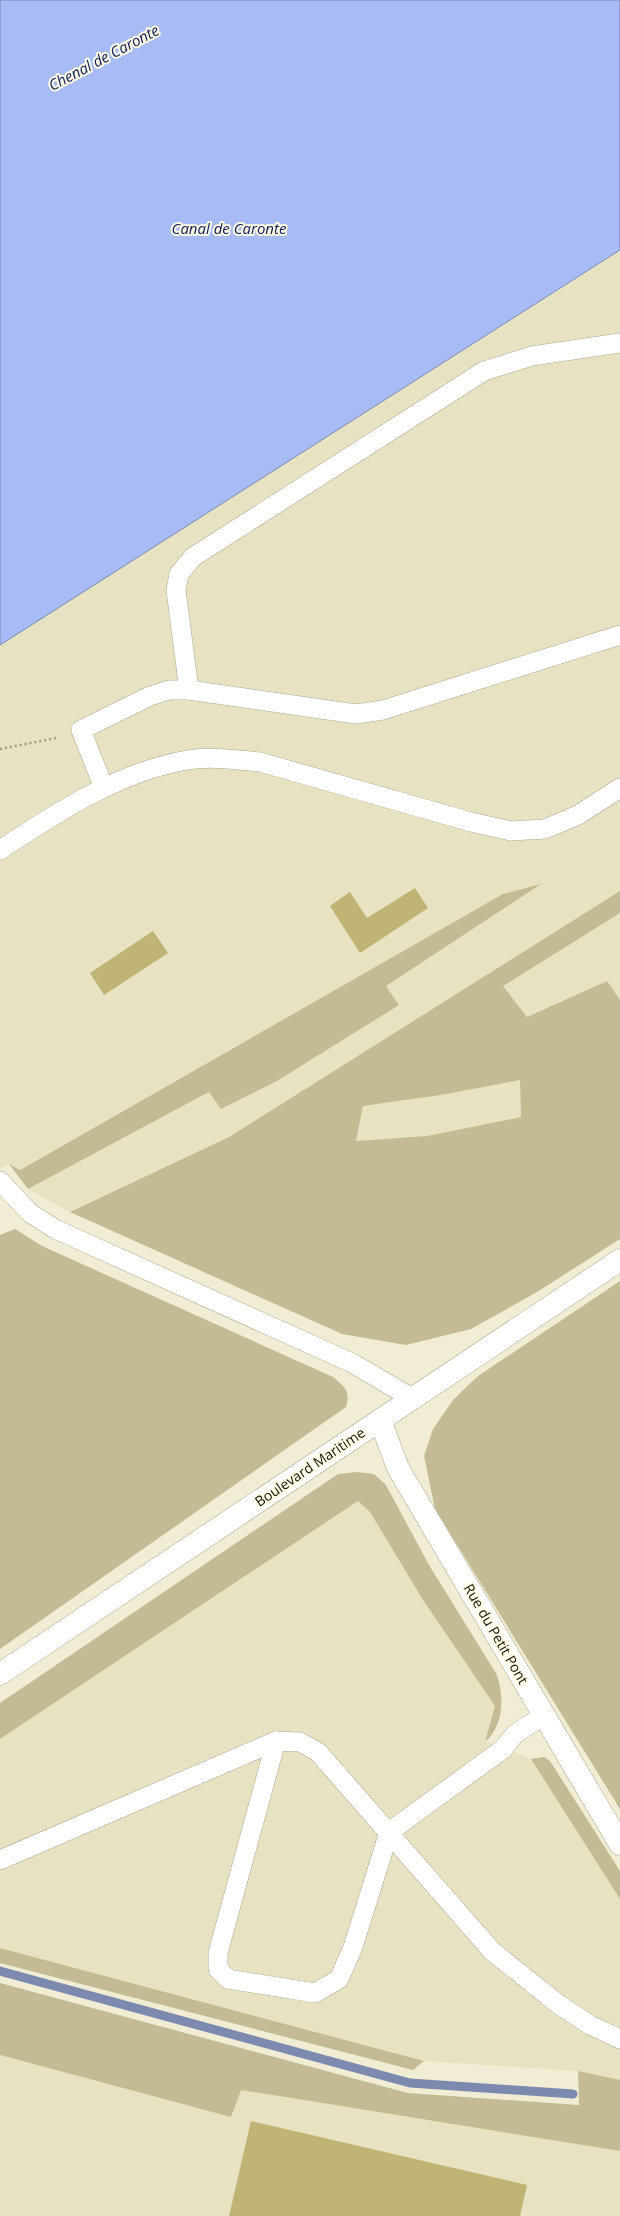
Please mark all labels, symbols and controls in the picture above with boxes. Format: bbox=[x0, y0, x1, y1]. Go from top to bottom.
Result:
water label: Chenal de Caronte bbox=[45, 19, 163, 95]
water label: Canal de Caronte bbox=[172, 218, 287, 238]
street label: Boulevard Maritime bbox=[251, 1423, 369, 1511]
street label: Rue du Petit Pont bbox=[460, 1580, 533, 1688]

